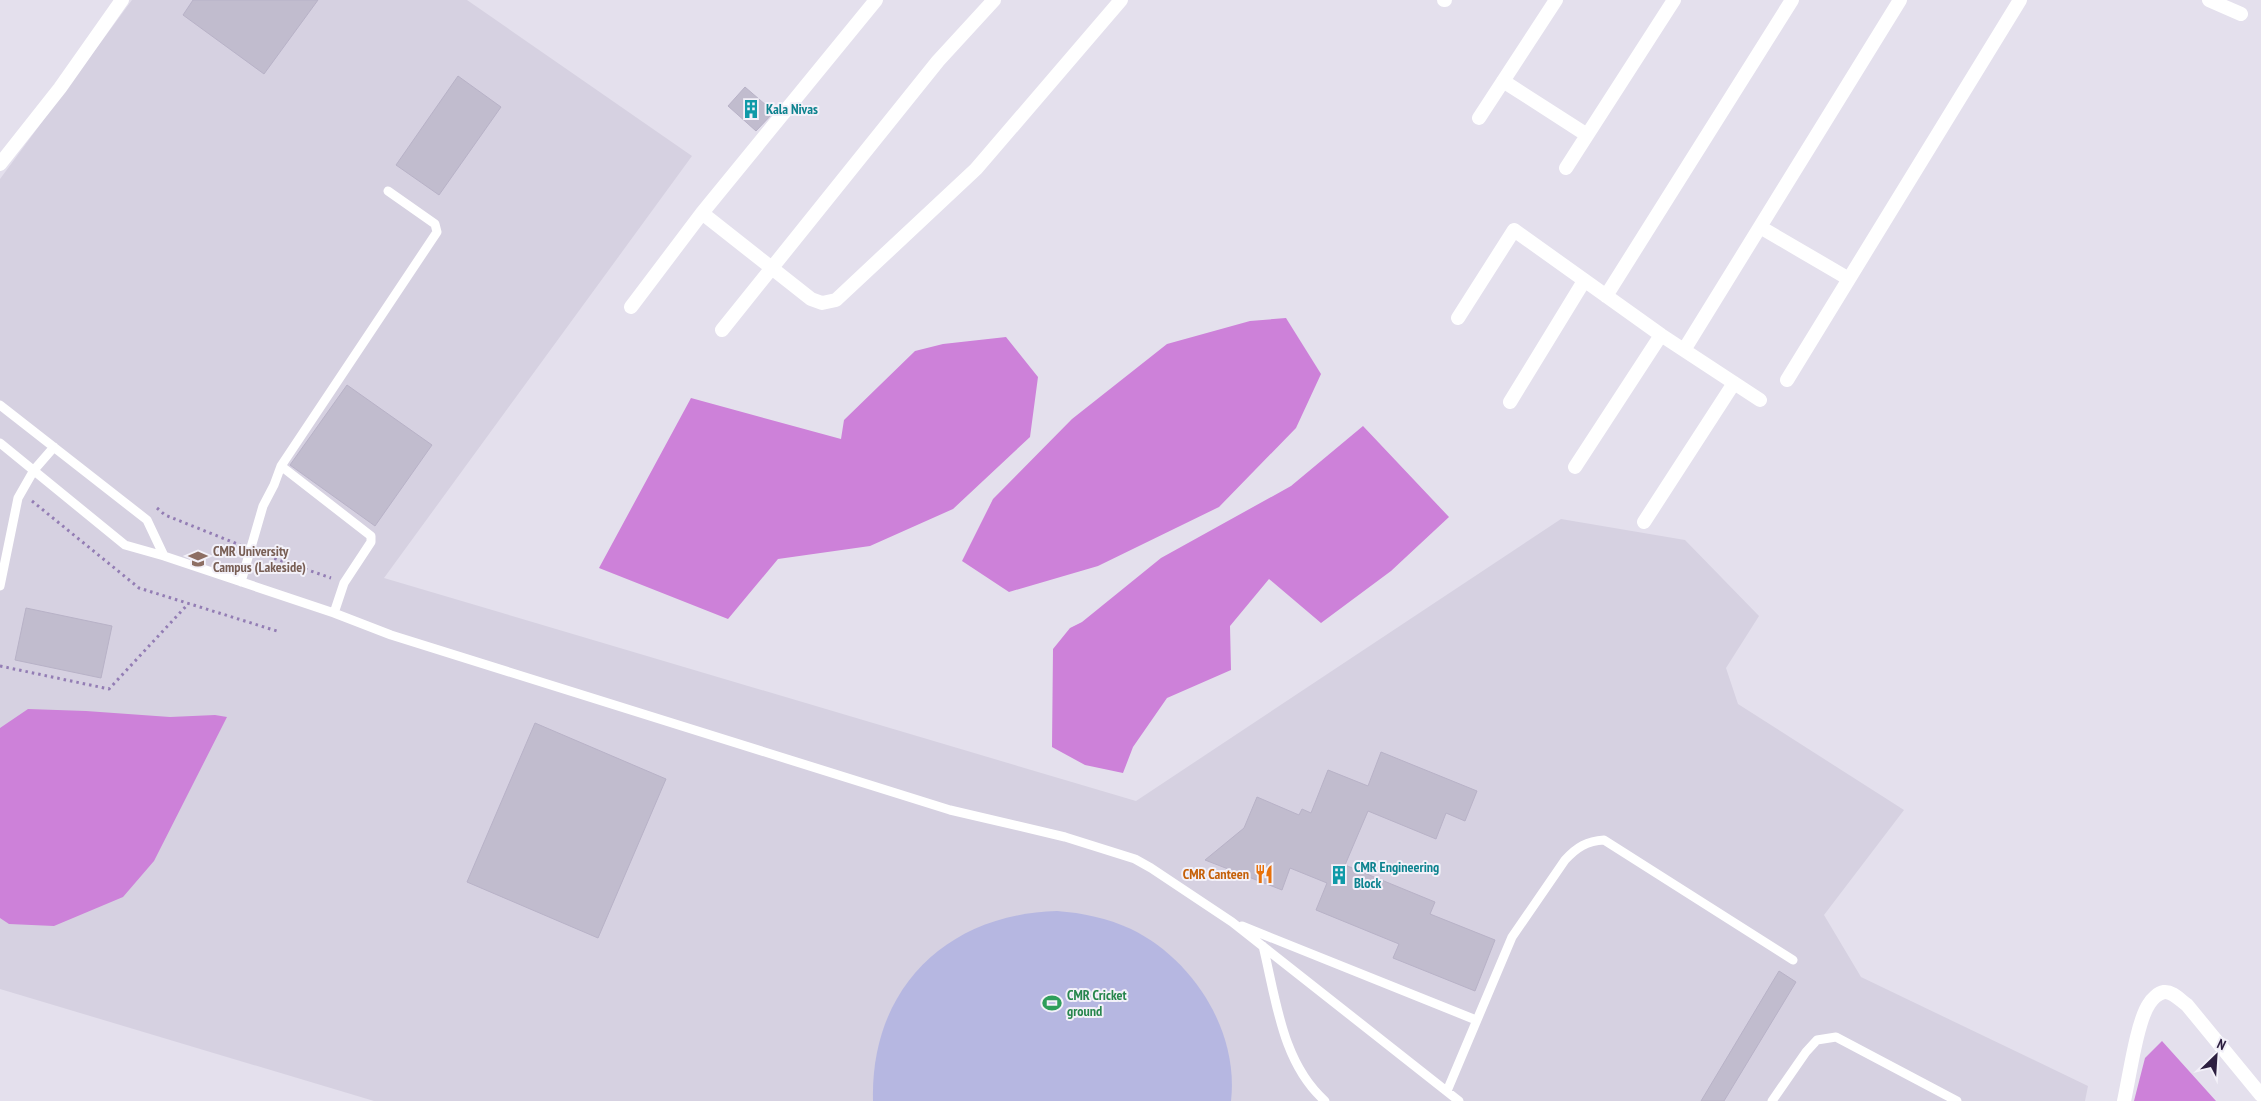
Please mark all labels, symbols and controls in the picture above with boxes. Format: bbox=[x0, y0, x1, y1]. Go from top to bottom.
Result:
building icon: Kala Nivas bbox=[740, 98, 762, 120]
place label: Kala Nivas bbox=[766, 100, 818, 118]
place label: CMR University Campus (Lakeside) bbox=[213, 542, 306, 576]
school or university icon: CMR University Campus (Lakeside) bbox=[187, 548, 209, 570]
place label: CMR Engineering Block bbox=[1354, 858, 1439, 892]
restaurant icon: CMR Canteen bbox=[1253, 863, 1275, 885]
building icon: CMR Engineering Block bbox=[1328, 864, 1350, 886]
place label: CMR Canteen bbox=[1183, 865, 1249, 883]
place label: CMR Cricket ground bbox=[1067, 986, 1127, 1020]
sports icon: CMR Cricket ground bbox=[1041, 992, 1063, 1014]
north arrow bbox=[2191, 1031, 2241, 1081]
text: N bbox=[2214, 1034, 2229, 1054]

